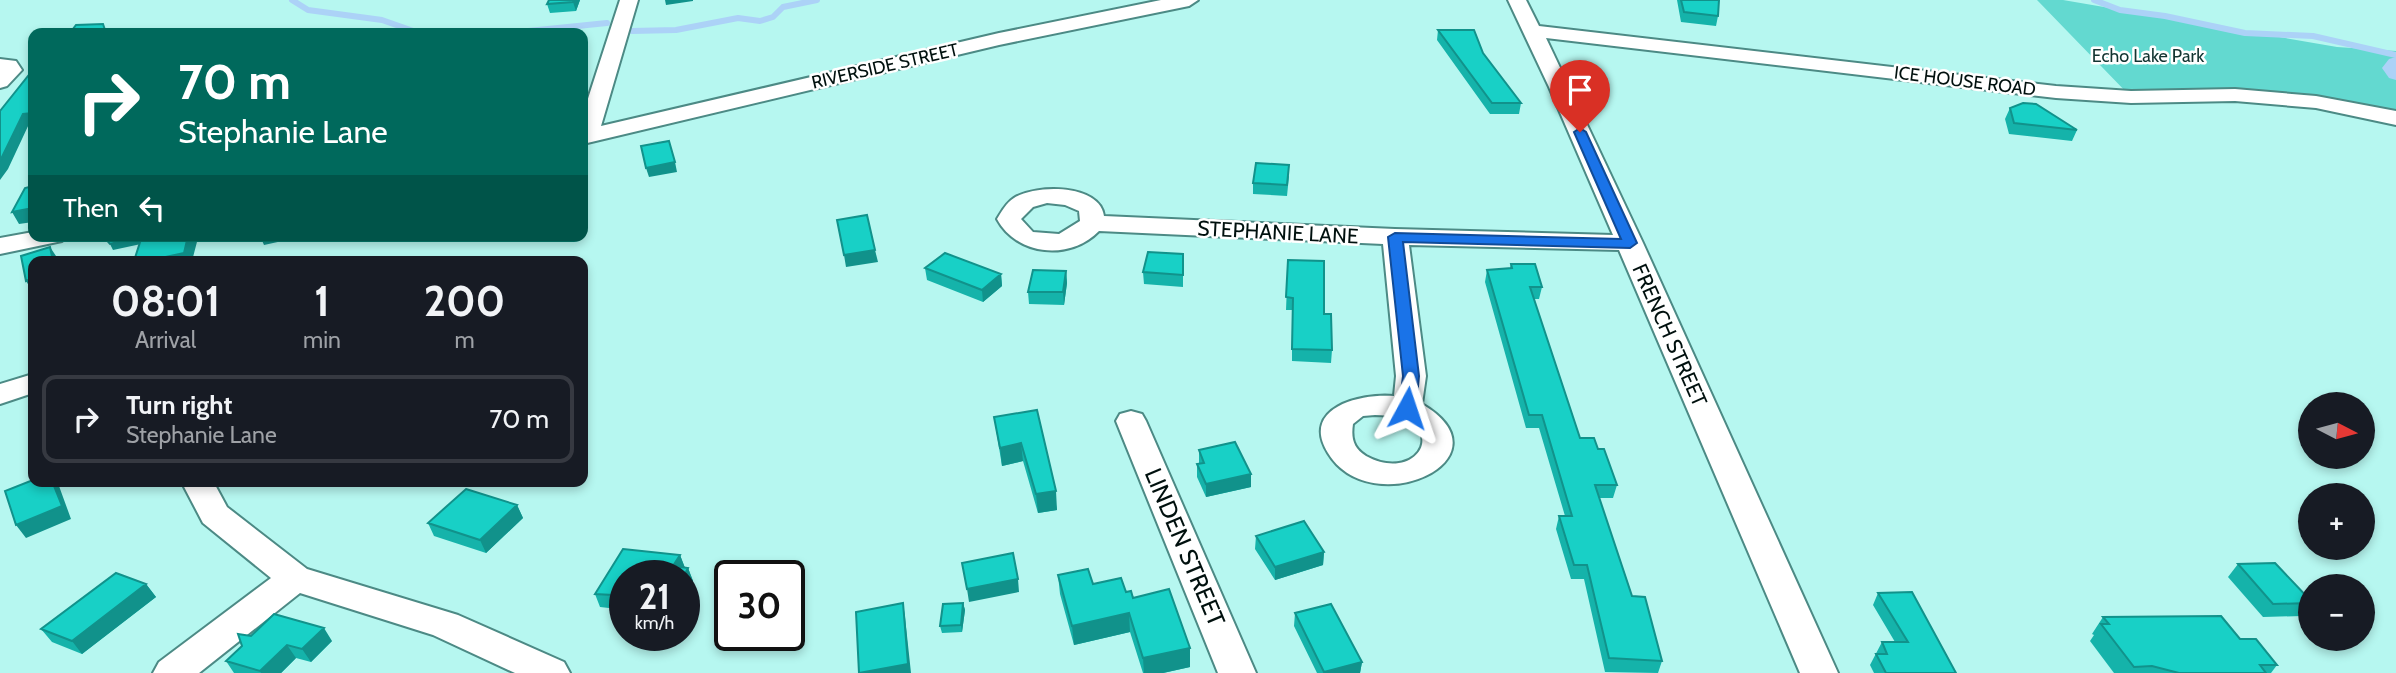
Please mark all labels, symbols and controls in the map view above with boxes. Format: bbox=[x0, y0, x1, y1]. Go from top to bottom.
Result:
street label: RIVERSIDE STREET bbox=[809, 38, 961, 94]
park label: Echo Lake Park bbox=[2092, 45, 2205, 67]
text: 70 m bbox=[178, 52, 291, 111]
icon: right bbox=[63, 56, 154, 147]
pin bbox=[1550, 60, 1610, 132]
street label: ICE HOUSE ROAD bbox=[1893, 61, 2037, 101]
icon: arrive bbox=[1561, 71, 1599, 109]
text: Stephanie Lane bbox=[178, 112, 388, 151]
icon: left bbox=[133, 189, 171, 227]
text: Then bbox=[63, 192, 119, 224]
street label: STEPHANIE LANE bbox=[1197, 215, 1359, 249]
street label: FRENCH STREET bbox=[1627, 260, 1713, 410]
text: 08:01 bbox=[111, 275, 220, 327]
text: 1 bbox=[314, 275, 330, 327]
text: 200 bbox=[424, 275, 505, 327]
text: Arrival bbox=[135, 326, 196, 354]
text: min bbox=[303, 326, 341, 354]
text: m bbox=[454, 326, 475, 354]
position arrow bbox=[1370, 371, 1444, 445]
text: Turn right bbox=[126, 389, 232, 421]
north arrow bbox=[2298, 392, 2375, 469]
map controls bbox=[2298, 392, 2375, 651]
icon: right bbox=[67, 400, 105, 438]
text: 70 m bbox=[489, 403, 549, 435]
text: Stephanie Lane bbox=[126, 421, 277, 449]
street label: LINDEN STREET bbox=[1139, 464, 1231, 631]
button: + bbox=[2298, 483, 2375, 560]
speed limit sign: 30 bbox=[714, 560, 805, 651]
button: − bbox=[2298, 574, 2375, 651]
text: 21 bbox=[639, 575, 670, 618]
text: km/h bbox=[635, 612, 674, 634]

